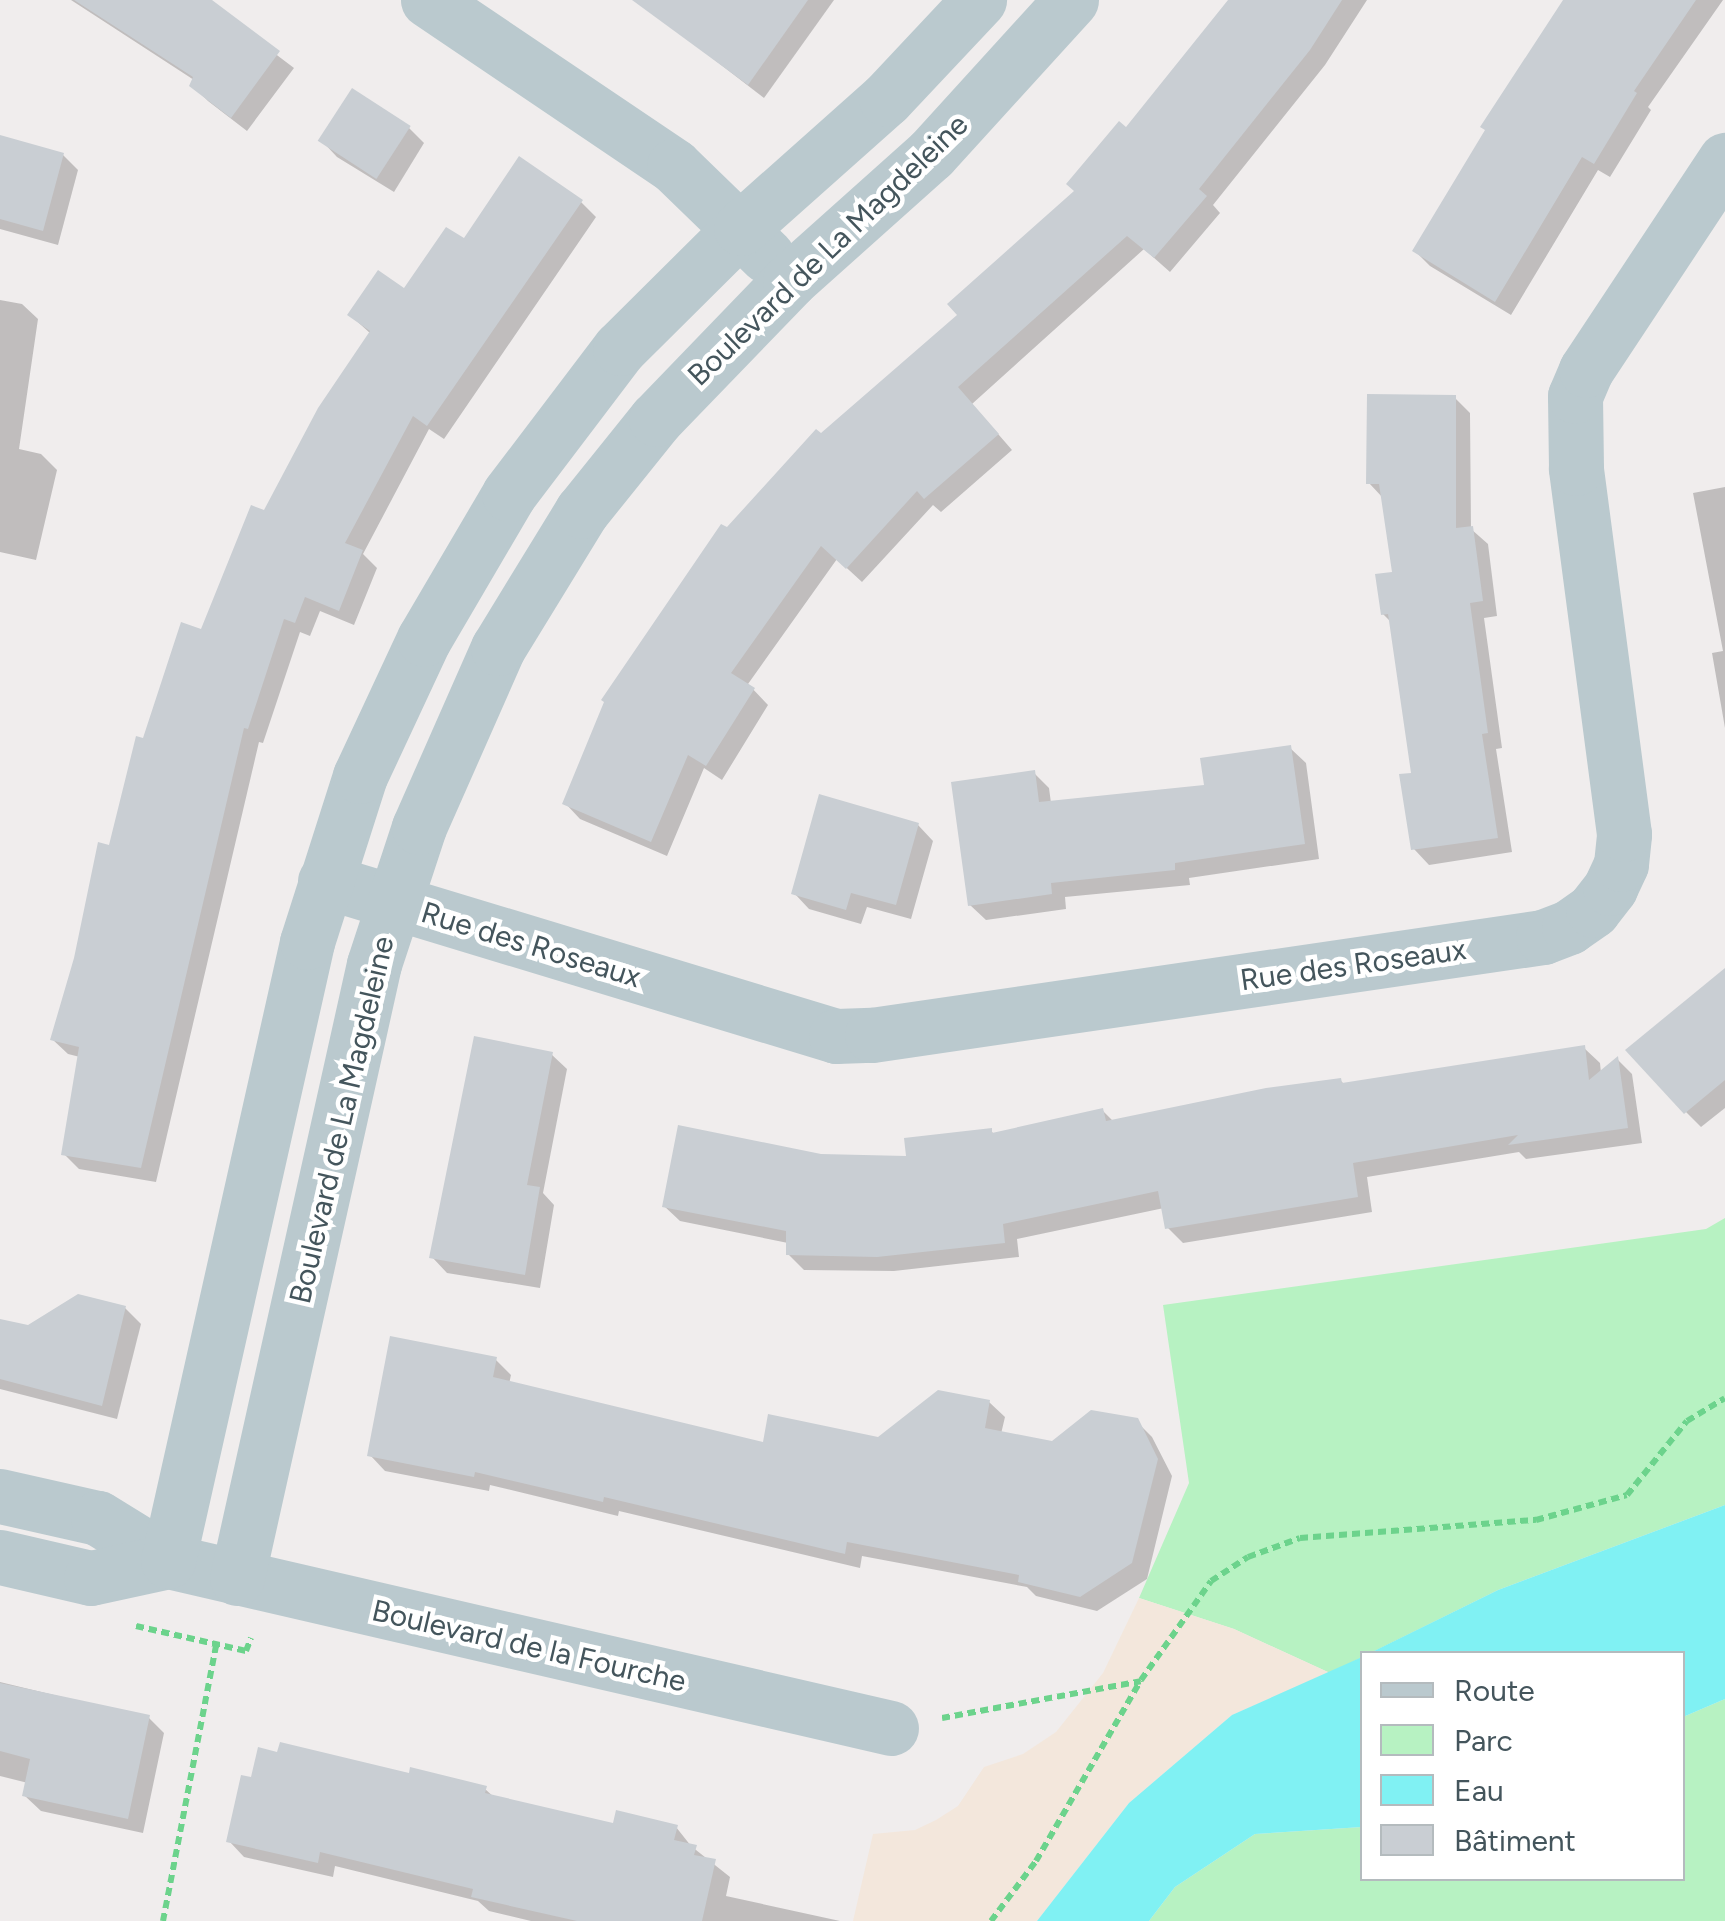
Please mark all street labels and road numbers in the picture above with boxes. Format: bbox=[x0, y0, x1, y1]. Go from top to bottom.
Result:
street label: Boulevard de La Magdeleine bbox=[680, 107, 976, 393]
street label: Rue des Roseaux bbox=[417, 895, 645, 995]
street label: Rue des Roseaux bbox=[1238, 931, 1468, 999]
street label: Boulevard de La Magdeleine bbox=[282, 933, 402, 1307]
street label: Boulevard de la Fourche bbox=[368, 1592, 690, 1700]

